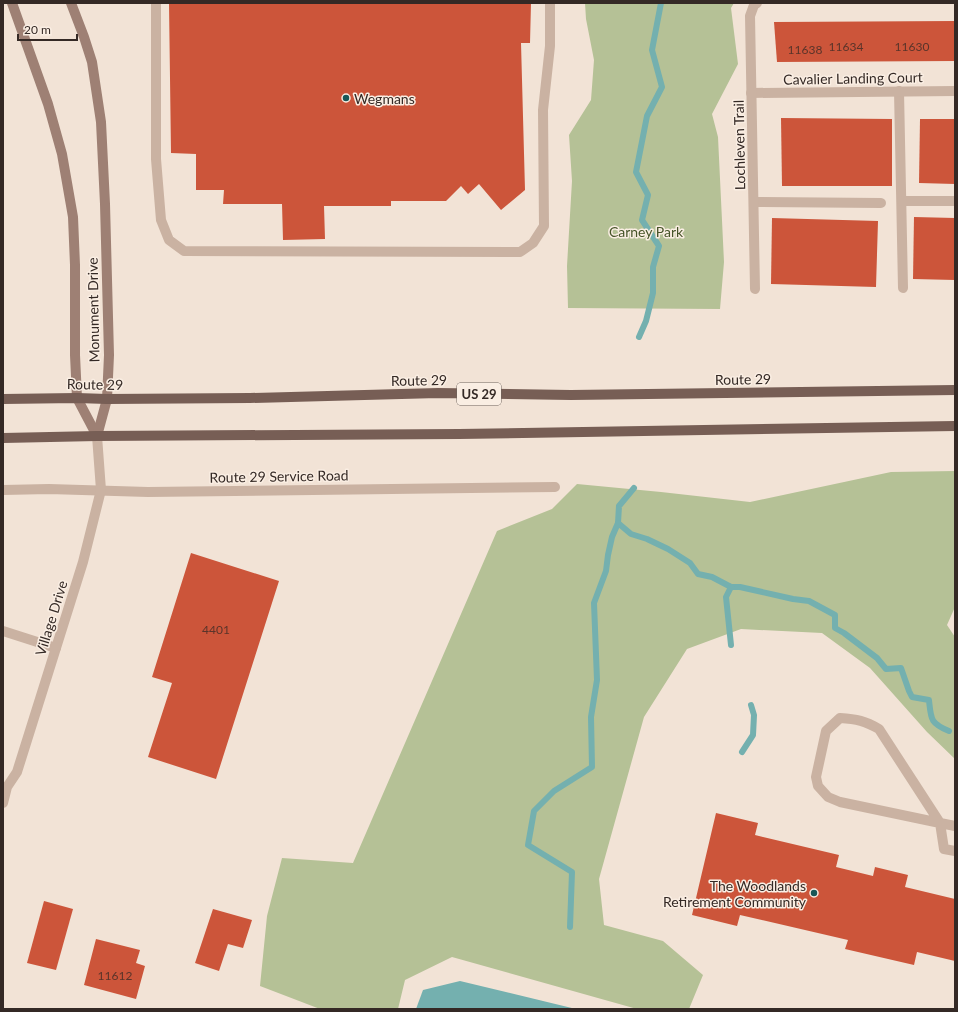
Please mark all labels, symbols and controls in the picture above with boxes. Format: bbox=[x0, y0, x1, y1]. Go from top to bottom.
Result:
scale bar bbox=[18, 16, 77, 42]
text: 20 m bbox=[24, 22, 51, 37]
house number: 11634 bbox=[829, 39, 863, 54]
house number: 11630 bbox=[895, 39, 929, 54]
house number: 11638 bbox=[788, 42, 822, 57]
street label: Cavalier Landing Court bbox=[783, 68, 923, 88]
place label: Wegmans bbox=[354, 90, 415, 107]
marker: Wegmans bbox=[341, 93, 351, 103]
street label: Lochleven Trail bbox=[730, 100, 748, 190]
park label: Carney Park bbox=[609, 223, 684, 240]
street label: Monument Drive bbox=[84, 257, 102, 363]
street label: Route 29 bbox=[715, 370, 771, 388]
street label: Route 29 bbox=[391, 371, 447, 389]
street label: Route 29 bbox=[67, 375, 123, 393]
road number: US 29 bbox=[457, 383, 501, 405]
street label: Route 29 Service Road bbox=[209, 466, 349, 486]
street label: Village Drive bbox=[31, 578, 71, 658]
house number: 4401 bbox=[202, 622, 230, 637]
place label: The Woodlands Retirement Community bbox=[663, 877, 807, 910]
marker: The Woodlands Retirement Community bbox=[809, 888, 819, 898]
house number: 11612 bbox=[98, 968, 132, 983]

